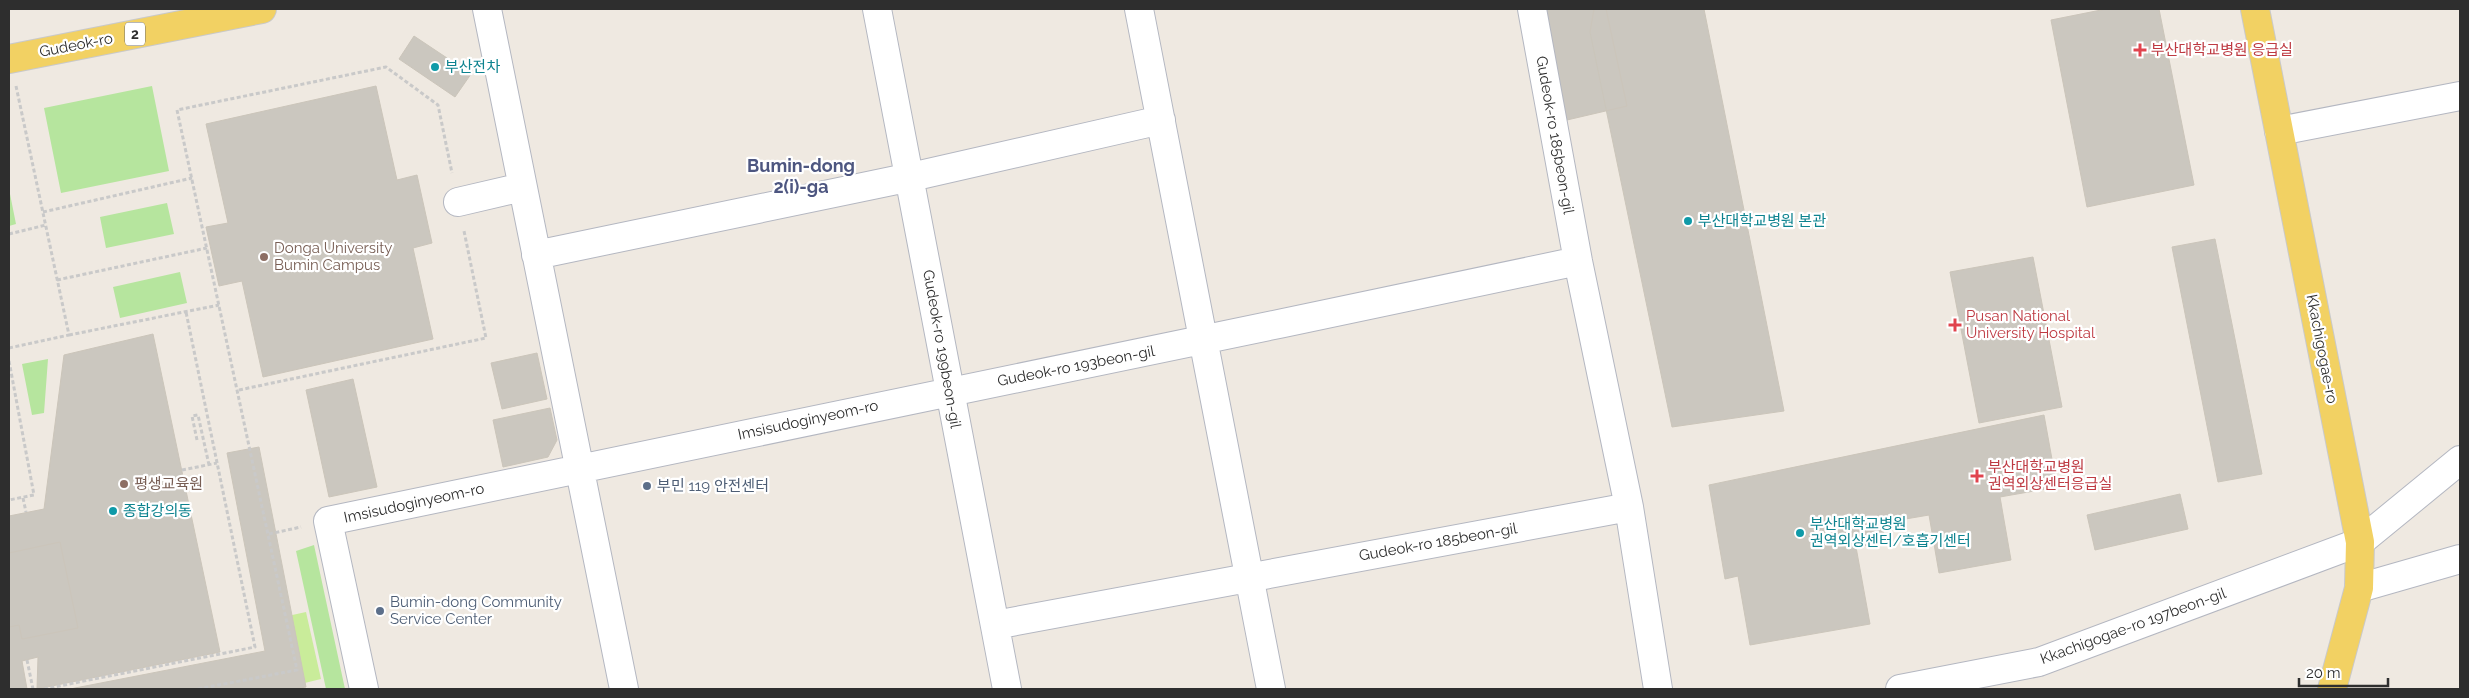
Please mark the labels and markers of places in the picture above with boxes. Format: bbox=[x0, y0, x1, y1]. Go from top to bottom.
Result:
place label: 부산대학교병원 응급실 bbox=[2151, 41, 2293, 59]
marker: 부산대학교병원 응급실 bbox=[2133, 43, 2147, 57]
place label: 부산전차 bbox=[445, 58, 500, 76]
marker: 부산전차 bbox=[429, 61, 441, 73]
place label: 부산대학교병원 본관 bbox=[1698, 212, 1826, 230]
marker: 부산대학교병원 본관 bbox=[1682, 215, 1694, 227]
place label: Donga University Bumin Campus bbox=[274, 239, 392, 274]
marker: Donga University Bumin Campus bbox=[258, 251, 270, 263]
place label: Pusan National University Hospital bbox=[1966, 307, 2096, 342]
marker: Pusan National University Hospital bbox=[1948, 318, 1962, 332]
place label: 부산대학교병원 권역외상센터응급실 bbox=[1988, 458, 2112, 493]
marker: 부산대학교병원 권역외상센터응급실 bbox=[1970, 469, 1984, 483]
place label: 평생교육원 bbox=[134, 475, 203, 493]
place label: 부민 119 안전센터 bbox=[657, 477, 769, 495]
marker: 평생교육원 bbox=[118, 478, 130, 490]
marker: 부민 119 안전센터 bbox=[641, 480, 653, 492]
place label: 종합강의동 bbox=[123, 502, 192, 520]
marker: 종합강의동 bbox=[107, 505, 119, 517]
place label: 부산대학교병원 권역외상센터/호흡기센터 bbox=[1810, 515, 1971, 550]
marker: 부산대학교병원 권역외상센터/호흡기센터 bbox=[1794, 527, 1806, 539]
place label: Bumin-dong Community Service Center bbox=[390, 593, 562, 628]
marker: Bumin-dong Community Service Center bbox=[374, 605, 386, 617]

